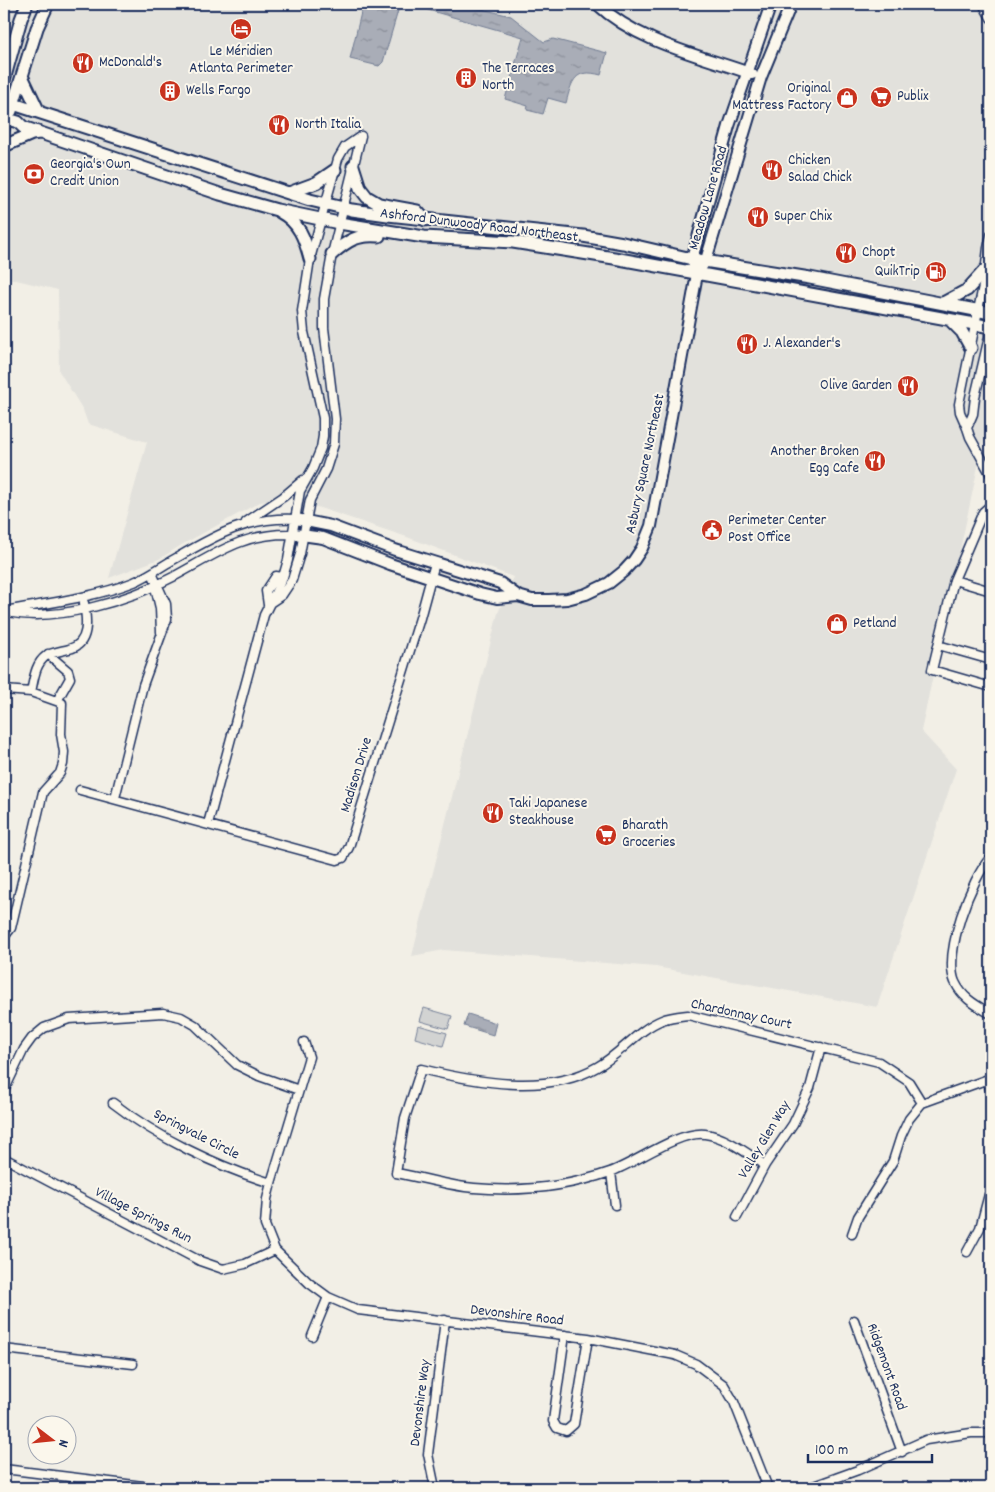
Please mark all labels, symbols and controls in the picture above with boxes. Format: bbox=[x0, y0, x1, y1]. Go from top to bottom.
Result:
hotel icon: Le Méridien Atlanta Perimeter bbox=[229, 17, 253, 41]
place label: Le Méridien Atlanta Perimeter bbox=[189, 41, 293, 80]
restaurant icon: McDonald's bbox=[71, 51, 95, 75]
place label: McDonald's bbox=[99, 52, 162, 74]
place label: The Terraces North bbox=[482, 58, 555, 97]
building icon: The Terraces North bbox=[454, 66, 478, 90]
place label: Original Mattress Factory bbox=[732, 78, 832, 117]
building icon: Wells Fargo bbox=[158, 79, 182, 103]
place label: Wells Fargo bbox=[186, 80, 251, 102]
supermarket icon: Publix bbox=[869, 85, 893, 109]
shop icon: Original Mattress Factory bbox=[835, 86, 859, 110]
place label: Publix bbox=[897, 86, 929, 108]
restaurant icon: North Italia bbox=[267, 113, 291, 137]
place label: North Italia bbox=[295, 114, 362, 136]
street label: Meadow Lane Road bbox=[684, 143, 734, 253]
place label: Chicken Salad Chick bbox=[788, 150, 852, 189]
place label: Georgia's Own Credit Union bbox=[50, 154, 131, 193]
restaurant icon: Chicken Salad Chick bbox=[760, 158, 784, 182]
bank icon: Georgia's Own Credit Union bbox=[22, 162, 46, 186]
street label: Ashford Dunwoody Road Northeast bbox=[379, 203, 580, 249]
restaurant icon: Super Chix bbox=[746, 205, 770, 229]
place label: Super Chix bbox=[774, 206, 833, 228]
restaurant icon: Chopt bbox=[834, 241, 858, 265]
place label: Chopt bbox=[862, 242, 896, 264]
fuel station icon: QuikTrip bbox=[924, 260, 948, 284]
place label: QuikTrip bbox=[875, 261, 920, 283]
restaurant icon: J. Alexander's bbox=[735, 332, 759, 356]
place label: J. Alexander's bbox=[763, 333, 841, 355]
restaurant icon: Olive Garden bbox=[896, 374, 920, 398]
place label: Olive Garden bbox=[820, 375, 892, 397]
street label: Asbury Square Northeast bbox=[620, 392, 672, 536]
place label: Another Broken Egg Cafe bbox=[770, 441, 859, 480]
restaurant icon: Another Broken Egg Cafe bbox=[863, 449, 887, 473]
place label: Perimeter Center Post Office bbox=[728, 510, 827, 549]
public building icon: Perimeter Center Post Office bbox=[700, 518, 724, 542]
shop icon: Petland bbox=[825, 612, 849, 636]
place label: Petland bbox=[853, 613, 897, 635]
street label: Madison Drive bbox=[335, 734, 379, 815]
place label: Taki Japanese Steakhouse bbox=[509, 793, 588, 832]
restaurant icon: Taki Japanese Steakhouse bbox=[481, 801, 505, 825]
place label: Bharath Groceries bbox=[622, 815, 676, 854]
supermarket icon: Bharath Groceries bbox=[594, 823, 618, 847]
street label: Chardonnay Court bbox=[689, 994, 794, 1037]
street label: Valley Glen Way bbox=[733, 1096, 797, 1183]
street label: Springvale Circle bbox=[149, 1104, 243, 1166]
street label: Village Springs Run bbox=[91, 1182, 196, 1250]
street label: Devonshire Road bbox=[469, 1299, 565, 1333]
street label: Ridgemont Road bbox=[860, 1320, 912, 1414]
street label: Devonshire Way bbox=[405, 1357, 437, 1448]
north arrow bbox=[28, 1414, 78, 1464]
scale bar bbox=[808, 1432, 931, 1464]
text: N bbox=[52, 1437, 73, 1449]
text: 100 m bbox=[815, 1440, 848, 1462]

